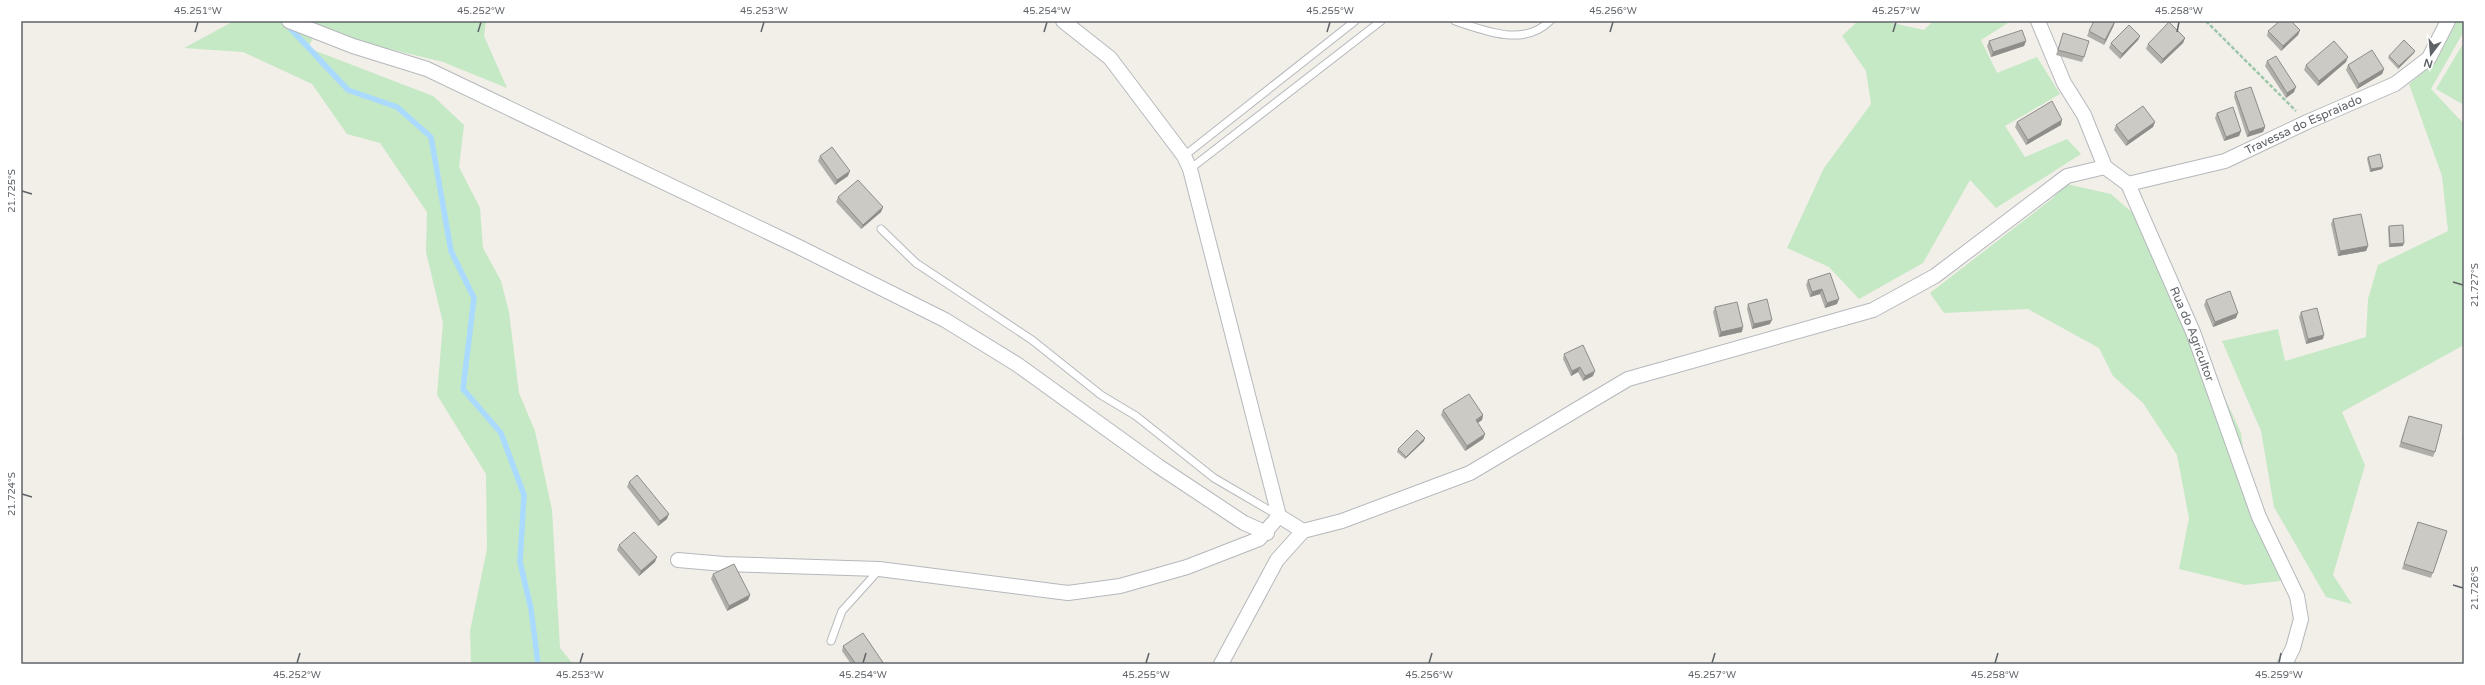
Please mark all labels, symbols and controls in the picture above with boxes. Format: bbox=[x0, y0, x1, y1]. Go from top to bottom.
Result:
text: 45.251°W bbox=[174, 5, 222, 17]
text: 45.252°W bbox=[457, 5, 505, 17]
text: 45.253°W bbox=[740, 5, 788, 17]
text: 45.254°W bbox=[1023, 5, 1071, 17]
text: 45.255°W bbox=[1306, 5, 1354, 17]
text: 45.256°W bbox=[1589, 5, 1637, 17]
text: 45.257°W bbox=[1872, 5, 1920, 17]
text: 45.258°W bbox=[2155, 5, 2203, 17]
north arrow bbox=[2411, 34, 2451, 74]
text: N bbox=[2422, 56, 2434, 71]
street label: Travessa do Espraiado bbox=[2242, 92, 2364, 158]
text: 21.725°S bbox=[6, 169, 18, 213]
text: 21.727°S bbox=[2469, 263, 2481, 307]
street label: Rua do Agricultor bbox=[2167, 285, 2217, 384]
text: 21.724°S bbox=[6, 472, 18, 516]
text: 21.726°S bbox=[2469, 566, 2481, 610]
text: 45.252°W bbox=[273, 669, 321, 681]
text: 45.253°W bbox=[556, 669, 604, 681]
text: 45.254°W bbox=[839, 669, 887, 681]
text: 45.255°W bbox=[1122, 669, 1170, 681]
text: 45.256°W bbox=[1405, 669, 1453, 681]
text: 45.257°W bbox=[1688, 669, 1736, 681]
text: 45.258°W bbox=[1971, 669, 2019, 681]
text: 45.259°W bbox=[2255, 669, 2303, 681]

